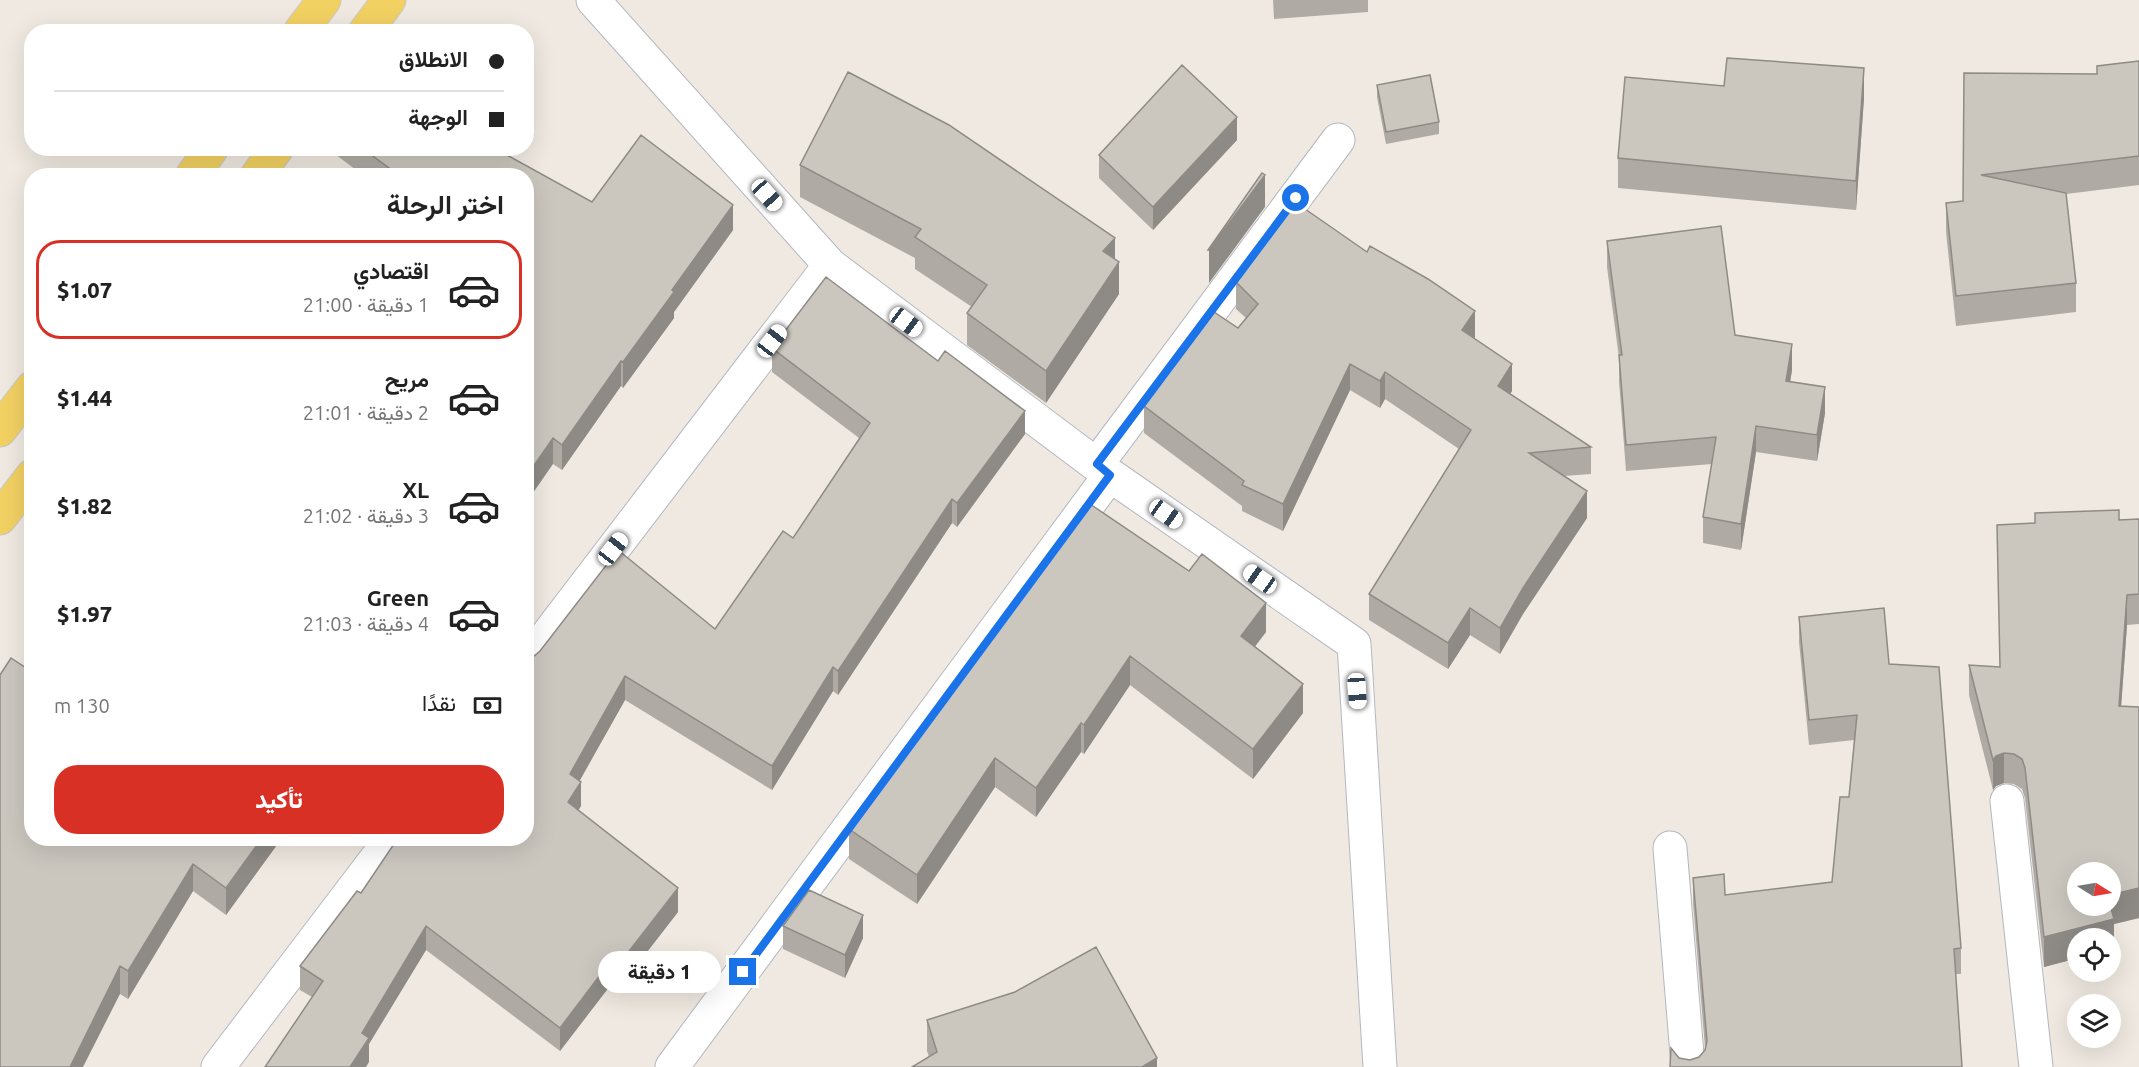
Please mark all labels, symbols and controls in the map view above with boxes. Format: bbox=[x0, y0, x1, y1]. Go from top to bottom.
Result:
text: الانطلاق bbox=[399, 46, 468, 71]
text: الوجهة bbox=[408, 104, 468, 129]
car bbox=[748, 176, 786, 214]
route start bbox=[1282, 184, 1309, 211]
text: اختر الرحلة bbox=[387, 189, 504, 219]
text: اقتصادي bbox=[353, 258, 429, 283]
icon: car bbox=[447, 263, 501, 317]
text: $1.07 bbox=[57, 277, 112, 302]
text: 1 دقيقة · 21:00 bbox=[303, 293, 429, 316]
car bbox=[886, 304, 926, 340]
car bbox=[754, 321, 790, 361]
text: مريح bbox=[385, 366, 429, 391]
icon: car bbox=[447, 371, 501, 425]
text: $1.44 bbox=[57, 385, 112, 410]
text: 2 دقيقة · 21:01 bbox=[303, 401, 429, 424]
text: XL bbox=[402, 477, 429, 502]
icon: car bbox=[447, 479, 501, 533]
text: $1.82 bbox=[57, 493, 112, 518]
car bbox=[1146, 496, 1186, 532]
text: 3 دقيقة · 21:02 bbox=[303, 504, 429, 527]
car bbox=[595, 529, 631, 569]
car bbox=[1240, 561, 1280, 597]
text: Green bbox=[367, 585, 429, 610]
icon: car bbox=[447, 587, 501, 641]
text: $1.97 bbox=[57, 601, 112, 626]
text: 4 دقيقة · 21:03 bbox=[303, 612, 429, 635]
car bbox=[1347, 672, 1367, 710]
icon: cash bbox=[471, 689, 504, 722]
text: نقدًا bbox=[422, 690, 456, 715]
text: 130 m bbox=[54, 694, 110, 717]
button: تأكيد bbox=[54, 765, 504, 834]
north arrow bbox=[2067, 862, 2121, 916]
map controls bbox=[2067, 862, 2121, 1048]
button: locate bbox=[2067, 928, 2121, 982]
callout: 1 دقيقة bbox=[599, 951, 722, 993]
route end bbox=[729, 958, 756, 985]
text: 1 دقيقة bbox=[628, 960, 691, 983]
button: layers bbox=[2067, 994, 2121, 1048]

